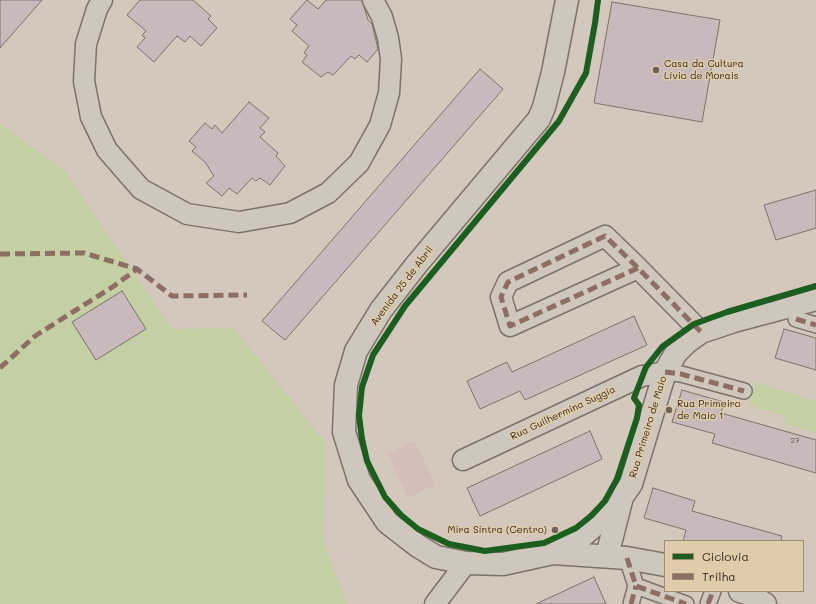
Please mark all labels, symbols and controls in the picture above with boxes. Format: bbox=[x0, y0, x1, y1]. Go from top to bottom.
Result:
place label: Casa da Cultura Lívio de Morais bbox=[664, 58, 744, 82]
marker: Casa da Cultura Lívio de Morais bbox=[651, 65, 661, 75]
street label: Avenida 25 de Abril bbox=[368, 244, 436, 328]
street label: Rua Primeiro de Maio bbox=[627, 375, 669, 479]
street label: Rua Guilhermina Suggia bbox=[509, 383, 617, 443]
place label: Rua Primeiro de Maio 1 bbox=[677, 398, 741, 422]
marker: Rua Primeiro de Maio 1 bbox=[664, 405, 674, 415]
house number: 27 bbox=[791, 436, 799, 446]
place label: Mira Sintra (Centro) bbox=[447, 524, 547, 536]
marker: Mira Sintra (Centro) bbox=[550, 525, 560, 535]
legend bbox=[664, 540, 804, 592]
text: Ciclovia bbox=[702, 548, 749, 564]
text: Trilha bbox=[702, 568, 736, 584]

